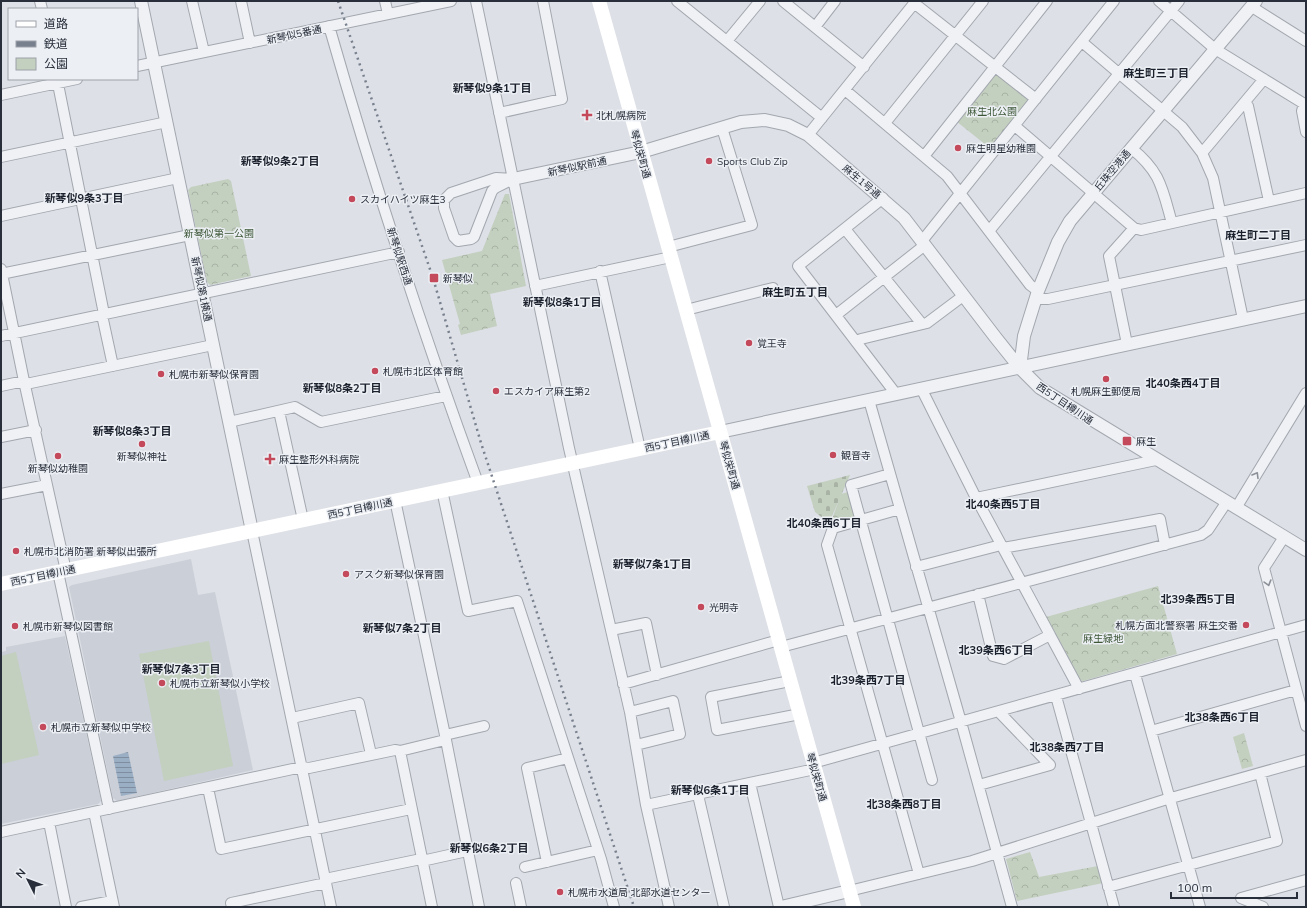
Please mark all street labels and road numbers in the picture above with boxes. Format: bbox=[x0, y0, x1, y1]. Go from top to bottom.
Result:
street label: 新琴似5番通 bbox=[265, 22, 323, 47]
street label: 琴似栄町通 bbox=[627, 128, 654, 180]
street label: 丘珠空港通 bbox=[1091, 147, 1133, 194]
street label: 新琴似駅前通 bbox=[546, 154, 608, 179]
street label: 麻生1号通 bbox=[840, 162, 883, 201]
street label: 新琴似駅西通 bbox=[384, 226, 415, 287]
street label: 新琴似第1横通 bbox=[188, 255, 215, 323]
street label: 西5丁目樽川通 bbox=[1034, 380, 1096, 427]
street label: 西5丁目樽川通 bbox=[643, 428, 711, 455]
street label: 琴似栄町通 bbox=[716, 439, 743, 491]
street label: 西5丁目樽川通 bbox=[326, 495, 394, 522]
street label: 西5丁目樽川通 bbox=[9, 562, 77, 589]
street label: 琴似栄町通 bbox=[803, 751, 830, 803]

